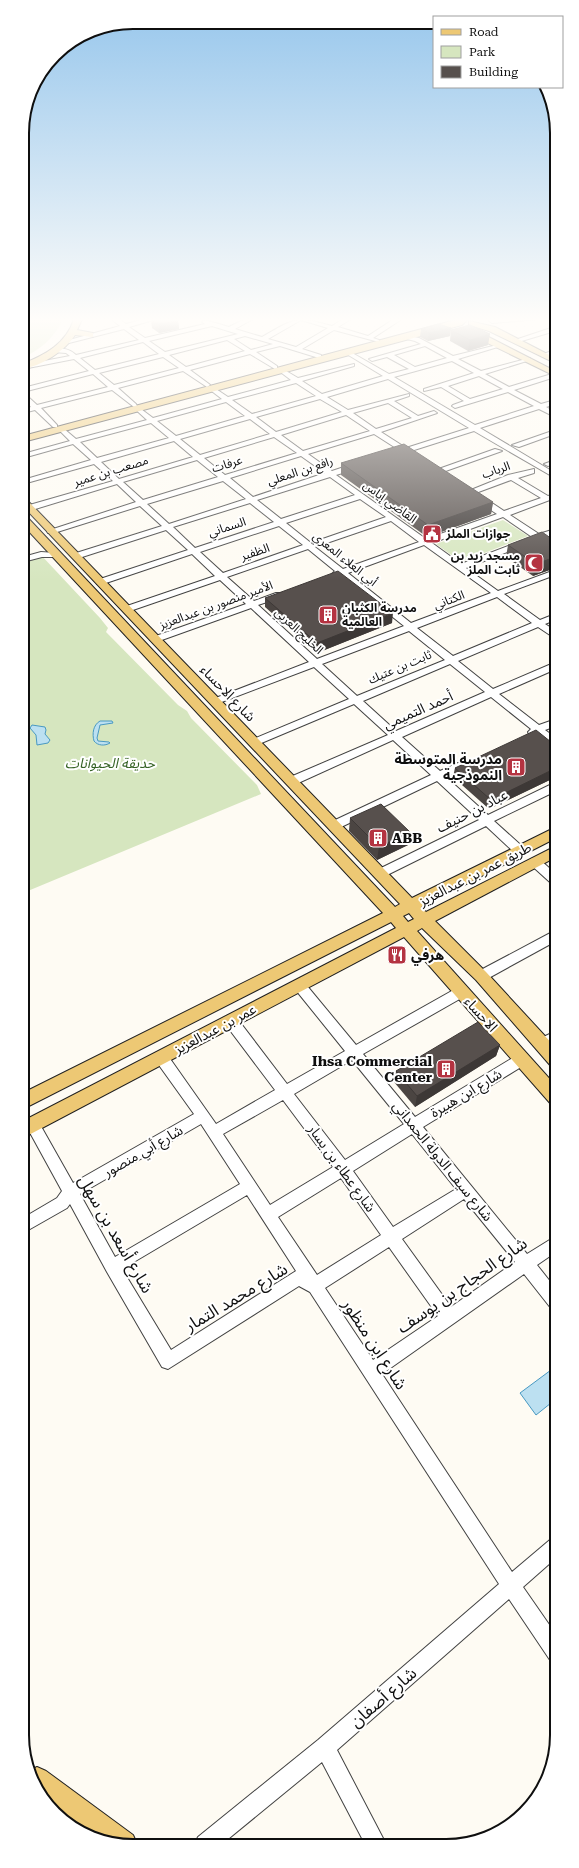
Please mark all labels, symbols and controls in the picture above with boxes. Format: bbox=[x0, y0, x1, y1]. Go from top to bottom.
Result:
legend bbox=[433, 16, 563, 88]
text: Road bbox=[469, 25, 499, 39]
text: Park bbox=[469, 45, 496, 59]
text: Building bbox=[469, 65, 518, 79]
street label: مصعب بن عمير bbox=[71, 453, 150, 490]
street label: عرفات bbox=[210, 453, 244, 475]
street label: رافع بن المعلي bbox=[265, 454, 336, 491]
street label: الرباب bbox=[480, 459, 512, 482]
street label: القاضي إياس bbox=[359, 478, 420, 528]
street label: السماني bbox=[206, 514, 249, 542]
public building icon: جوازات الملز bbox=[421, 523, 443, 545]
place label: جوازات الملز bbox=[445, 527, 511, 541]
street label: أبي العلاء المعري bbox=[308, 529, 380, 591]
street label: الظفير bbox=[238, 541, 271, 564]
place label: مسجد زيد بن ثابت الملز bbox=[451, 549, 520, 577]
mosque icon: مسجد زيد بن ثابت الملز bbox=[523, 552, 545, 574]
street label: الأمير منصور بن عبدالعزيز bbox=[156, 578, 275, 632]
street label: الكتاني bbox=[432, 588, 468, 615]
place label: مدرسة الكثبان العالمية bbox=[342, 601, 417, 629]
building icon: مدرسة الكثبان العالمية bbox=[317, 604, 339, 626]
street label: الخليج العربي bbox=[270, 605, 326, 659]
street label: ثابت بن عتيك bbox=[366, 647, 434, 687]
street label: شارع الاحساء bbox=[195, 661, 259, 727]
street label: أحمد التميمي bbox=[380, 687, 457, 735]
place label: مدرسة المتوسطة النموذجية bbox=[394, 751, 502, 783]
park label: حديقة الحيوانات bbox=[65, 755, 156, 772]
building icon: مدرسة المتوسطة النموذجية bbox=[505, 756, 527, 778]
street label: عباد بن حنيف bbox=[434, 786, 511, 837]
building icon: ABB bbox=[367, 827, 389, 849]
place label: ABB bbox=[392, 830, 422, 846]
street label: طريق عمر بن عبدالعزيز bbox=[415, 839, 535, 911]
restaurant icon: هرفي bbox=[386, 944, 408, 966]
place label: هرفي bbox=[411, 947, 444, 966]
street label: الاحساء bbox=[461, 993, 501, 1035]
street label: عمر بن عبدالعزيز bbox=[171, 1001, 259, 1059]
place label: Ihsa Commercial Center bbox=[312, 1053, 433, 1085]
building icon: Ihsa Commercial Center bbox=[435, 1058, 457, 1080]
street label: شارع ابن هبيرة bbox=[427, 1065, 506, 1123]
street label: شارع سيف الدولة الحمداني bbox=[387, 1098, 496, 1226]
street label: شارع عطاء بن يسار bbox=[302, 1120, 379, 1217]
street label: شارع أبي منصور bbox=[99, 1121, 187, 1183]
street label: شارع أسعد بن سهل bbox=[72, 1172, 158, 1298]
street label: شارع الحجاج بن يوسف bbox=[393, 1233, 533, 1340]
street label: شارع محمد التمار bbox=[180, 1259, 292, 1339]
street label: شارع ابن منظور bbox=[335, 1294, 412, 1395]
street label: شارع أصفان bbox=[345, 1663, 422, 1734]

